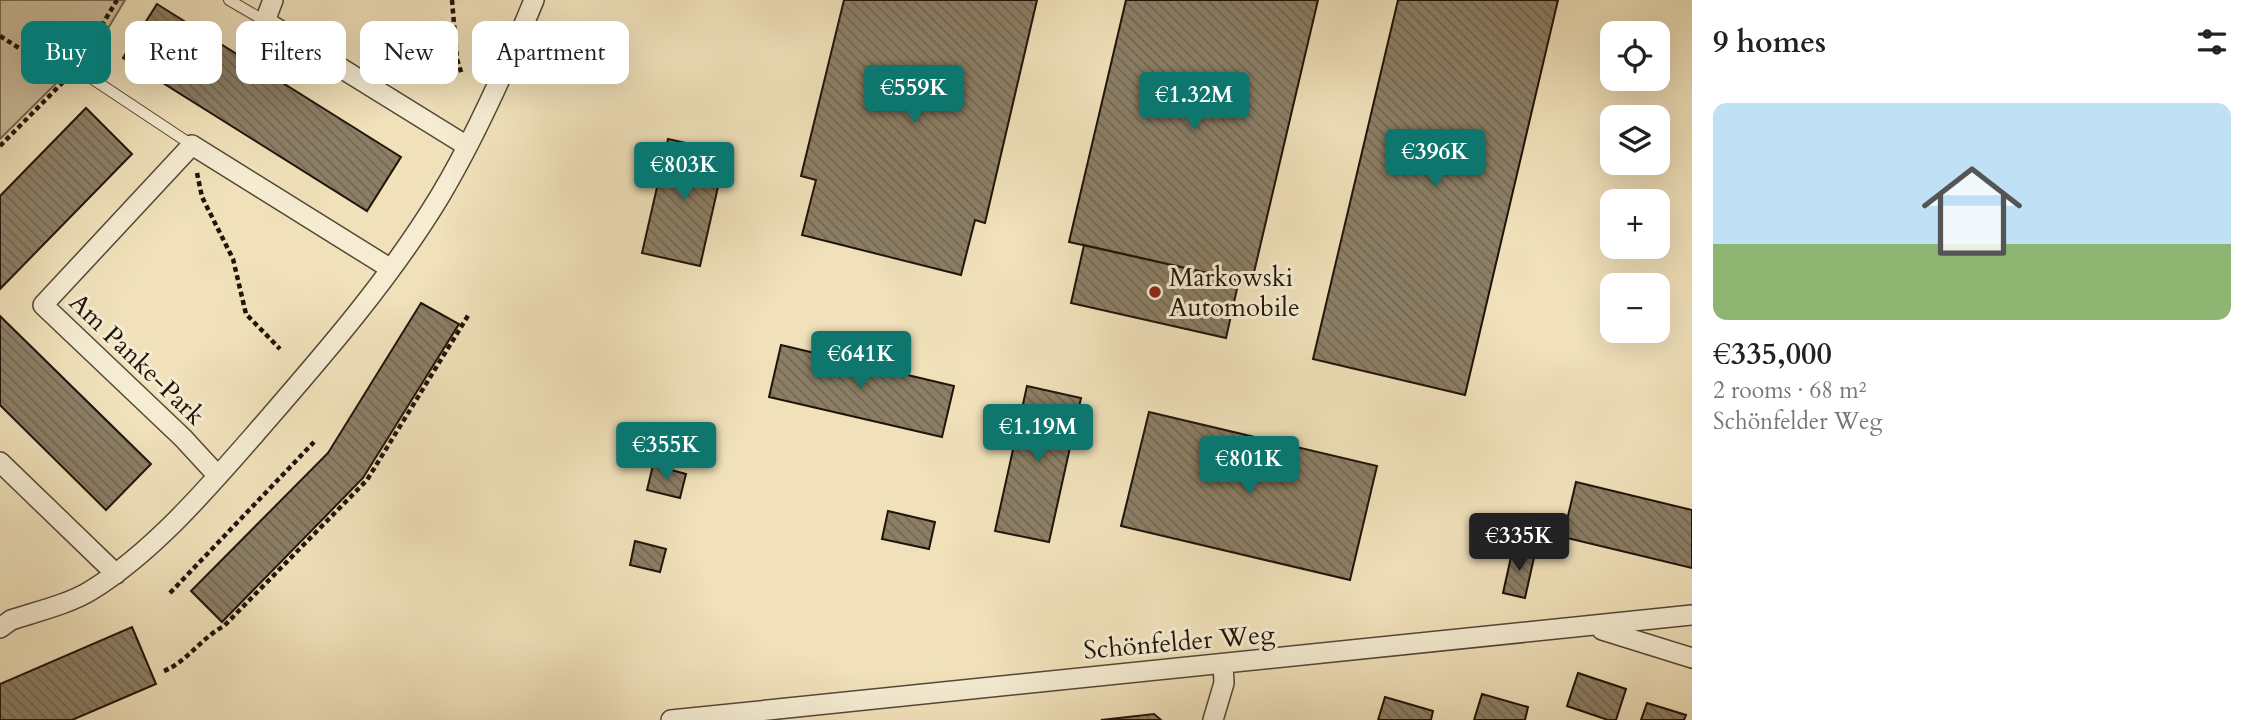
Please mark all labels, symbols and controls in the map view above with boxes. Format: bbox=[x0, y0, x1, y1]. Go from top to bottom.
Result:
chip: Buy bbox=[21, 21, 111, 84]
chip: Rent bbox=[125, 21, 222, 84]
chip: Filters bbox=[236, 21, 346, 84]
chip: New bbox=[360, 21, 458, 84]
chip: Apartment bbox=[472, 21, 629, 84]
map controls bbox=[1600, 21, 1670, 343]
button: locate bbox=[1600, 21, 1670, 91]
text: 9 homes bbox=[1713, 22, 1826, 63]
icon: filters bbox=[2193, 23, 2231, 61]
pin: €559K bbox=[865, 66, 963, 125]
text: €559K bbox=[880, 72, 948, 103]
pin: €1.32M bbox=[1137, 72, 1251, 132]
text: €1.32M bbox=[1155, 79, 1233, 110]
button: layers bbox=[1600, 105, 1670, 175]
pin: €396K bbox=[1386, 130, 1484, 189]
text: €396K bbox=[1401, 136, 1469, 167]
pin: €803K bbox=[635, 142, 733, 202]
icon: home bbox=[1909, 148, 2035, 274]
text: €803K bbox=[650, 149, 718, 180]
button: + bbox=[1600, 189, 1670, 259]
place label: Markowski Automobile bbox=[1169, 260, 1300, 325]
button: − bbox=[1600, 273, 1670, 343]
marker: Markowski Automobile bbox=[1147, 284, 1163, 300]
street label: Am Panke-Park bbox=[61, 285, 213, 433]
pin: €641K bbox=[812, 332, 910, 391]
text: €335,000 bbox=[1713, 334, 1832, 375]
text: €641K bbox=[827, 338, 895, 369]
text: 2 rooms · 68 m² bbox=[1713, 375, 1866, 406]
pin: €1.19M bbox=[981, 405, 1095, 464]
text: Schönfelder Weg bbox=[1713, 406, 1882, 437]
text: €1.19M bbox=[999, 411, 1077, 442]
pin: €355K bbox=[617, 422, 715, 482]
text: €355K bbox=[632, 429, 700, 460]
pin: €801K bbox=[1200, 436, 1298, 496]
text: €801K bbox=[1215, 443, 1283, 474]
pin: €335K bbox=[1470, 514, 1568, 573]
text: €335K bbox=[1485, 520, 1553, 551]
street label: Schönfelder Weg bbox=[1082, 616, 1276, 668]

